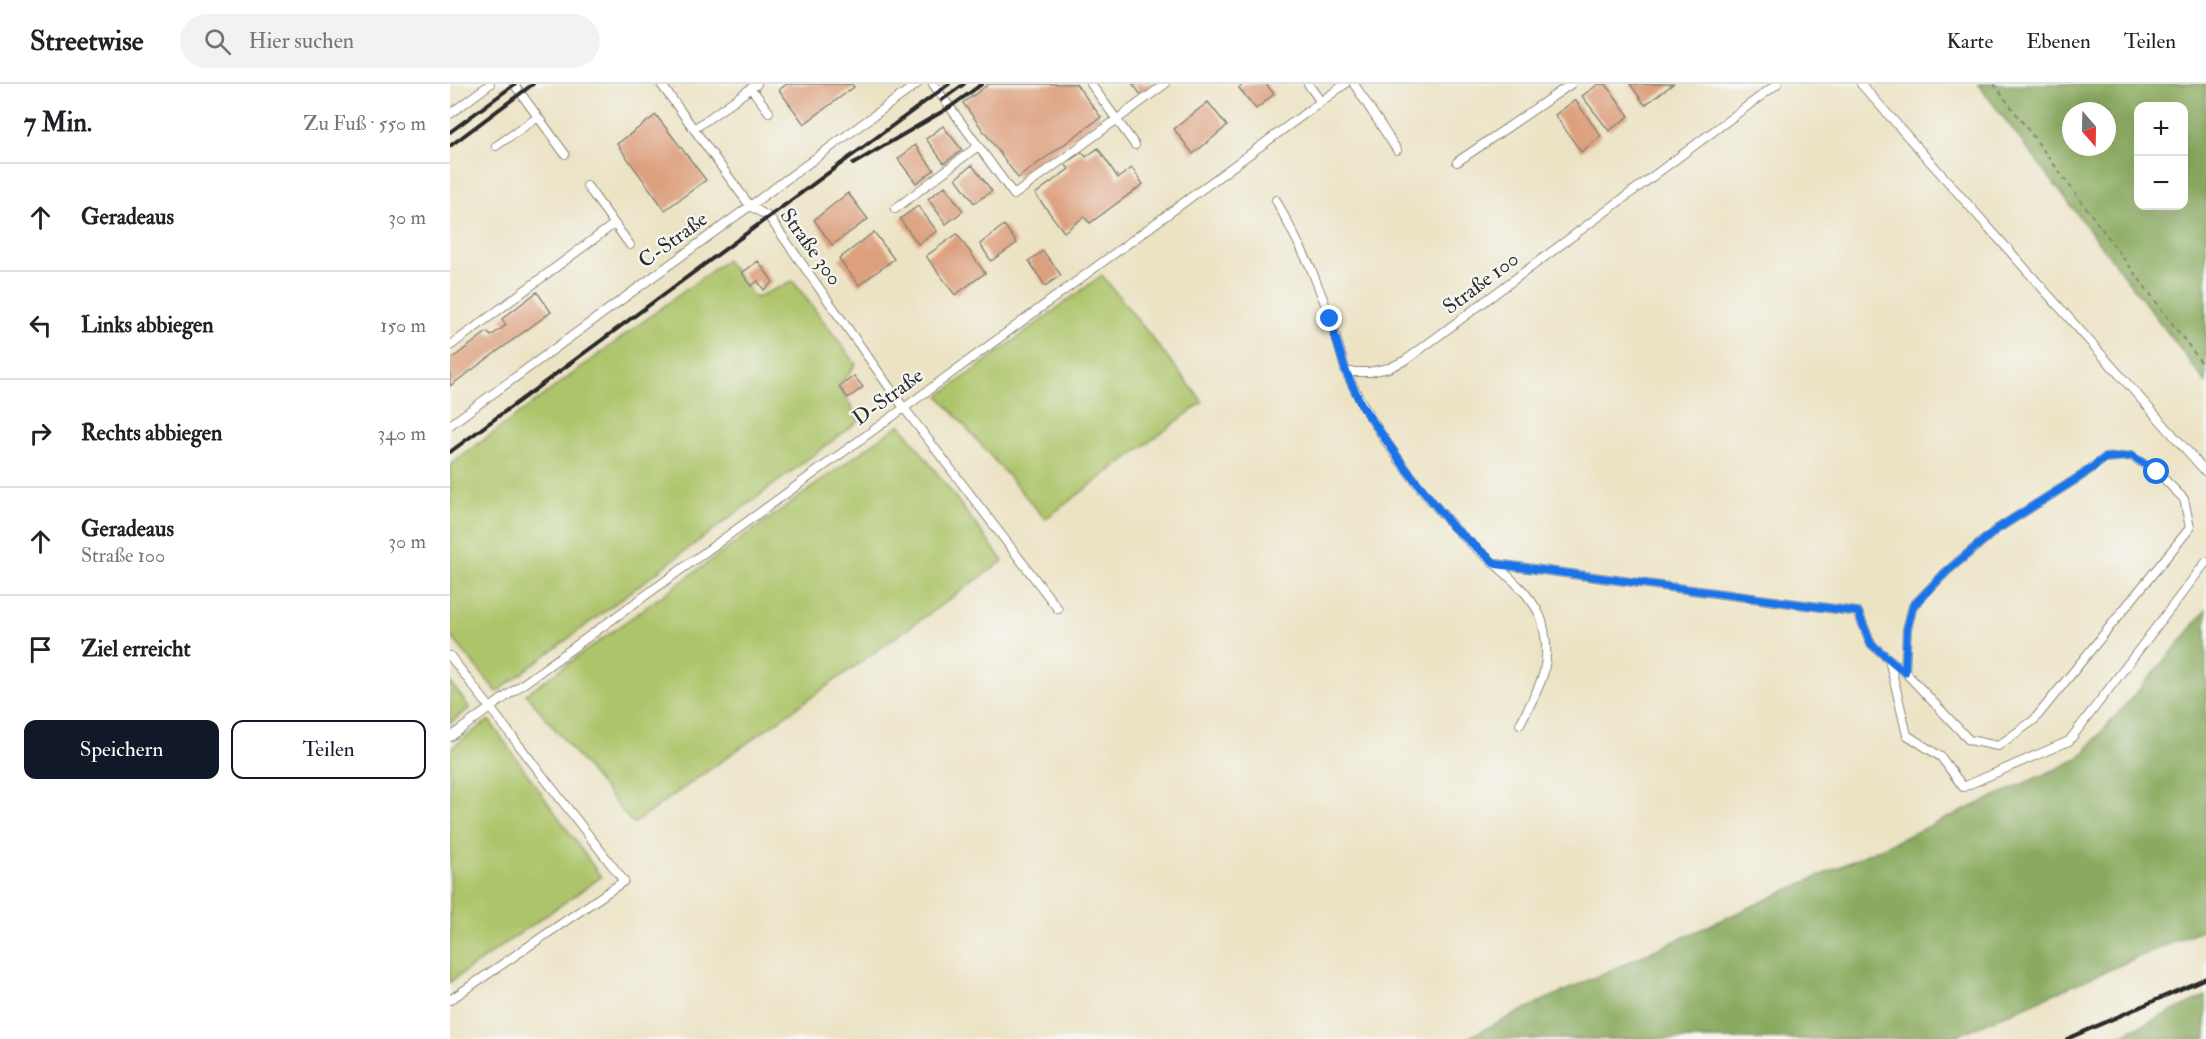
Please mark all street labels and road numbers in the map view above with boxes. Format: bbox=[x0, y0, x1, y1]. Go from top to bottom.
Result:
street label: Straße 300 bbox=[774, 203, 848, 291]
street label: C-Straße bbox=[633, 206, 713, 274]
street label: Straße 100 bbox=[1438, 246, 1524, 320]
street label: D-Straße bbox=[847, 362, 929, 432]

